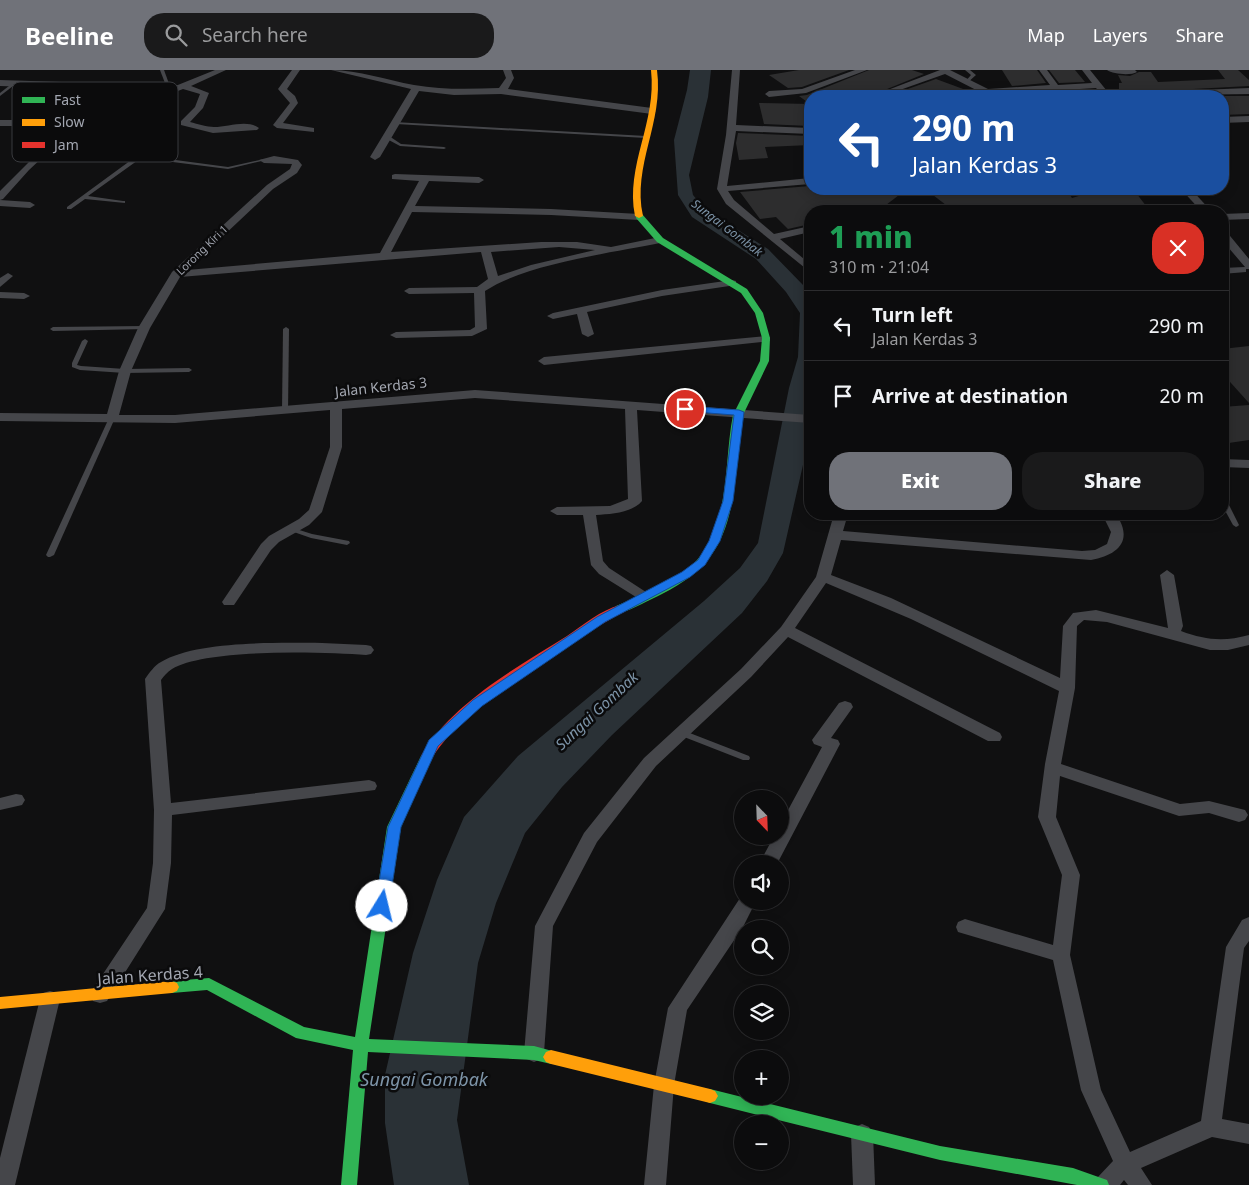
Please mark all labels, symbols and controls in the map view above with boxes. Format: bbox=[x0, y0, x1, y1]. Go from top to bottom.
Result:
search box bbox=[144, 13, 494, 58]
text: Beeline bbox=[25, 19, 114, 52]
icon: search bbox=[162, 21, 190, 49]
text: Search here bbox=[202, 22, 308, 48]
text: Map bbox=[1027, 23, 1065, 47]
text: Layers bbox=[1093, 23, 1148, 47]
text: Share bbox=[1176, 23, 1224, 47]
legend bbox=[12, 82, 178, 162]
text: Fast bbox=[54, 90, 81, 109]
text: 290 m bbox=[912, 104, 1015, 151]
icon: left bbox=[829, 110, 894, 175]
text: Slow bbox=[54, 112, 85, 131]
text: Jam bbox=[52, 135, 79, 154]
text: Jalan Kerdas 3 bbox=[912, 149, 1057, 179]
water label: Sungai Gombak bbox=[688, 195, 767, 261]
text: 1 min bbox=[829, 216, 913, 257]
street label: Lorong Kiri 1 bbox=[173, 221, 231, 278]
button: close bbox=[1152, 222, 1204, 274]
text: 310 m · 21:04 bbox=[829, 256, 929, 278]
text: Turn left bbox=[872, 302, 953, 328]
icon: left bbox=[829, 312, 857, 340]
text: 290 m bbox=[1149, 313, 1204, 339]
text: Jalan Kerdas 3 bbox=[872, 328, 978, 350]
street label: Jalan Kerdas 3 bbox=[332, 372, 428, 401]
icon: arrive bbox=[829, 382, 857, 410]
text: Arrive at destination bbox=[872, 383, 1068, 409]
text: 20 m bbox=[1160, 383, 1204, 409]
pin bbox=[664, 388, 706, 430]
icon: arrive bbox=[671, 395, 699, 423]
button: Exit bbox=[829, 452, 1012, 510]
button: Share bbox=[1022, 452, 1204, 510]
water label: Sungai Gombak bbox=[551, 666, 642, 754]
north arrow bbox=[734, 790, 789, 845]
map controls bbox=[734, 790, 789, 1170]
button: sound bbox=[734, 855, 789, 910]
position arrow bbox=[355, 879, 407, 931]
button: search bbox=[734, 920, 789, 975]
street label: Jalan Kerdas 4 bbox=[95, 960, 203, 990]
button: layers bbox=[734, 985, 789, 1040]
button: + bbox=[734, 1050, 789, 1105]
water label: Sungai Gombak bbox=[360, 1067, 489, 1091]
button: − bbox=[734, 1115, 789, 1170]

